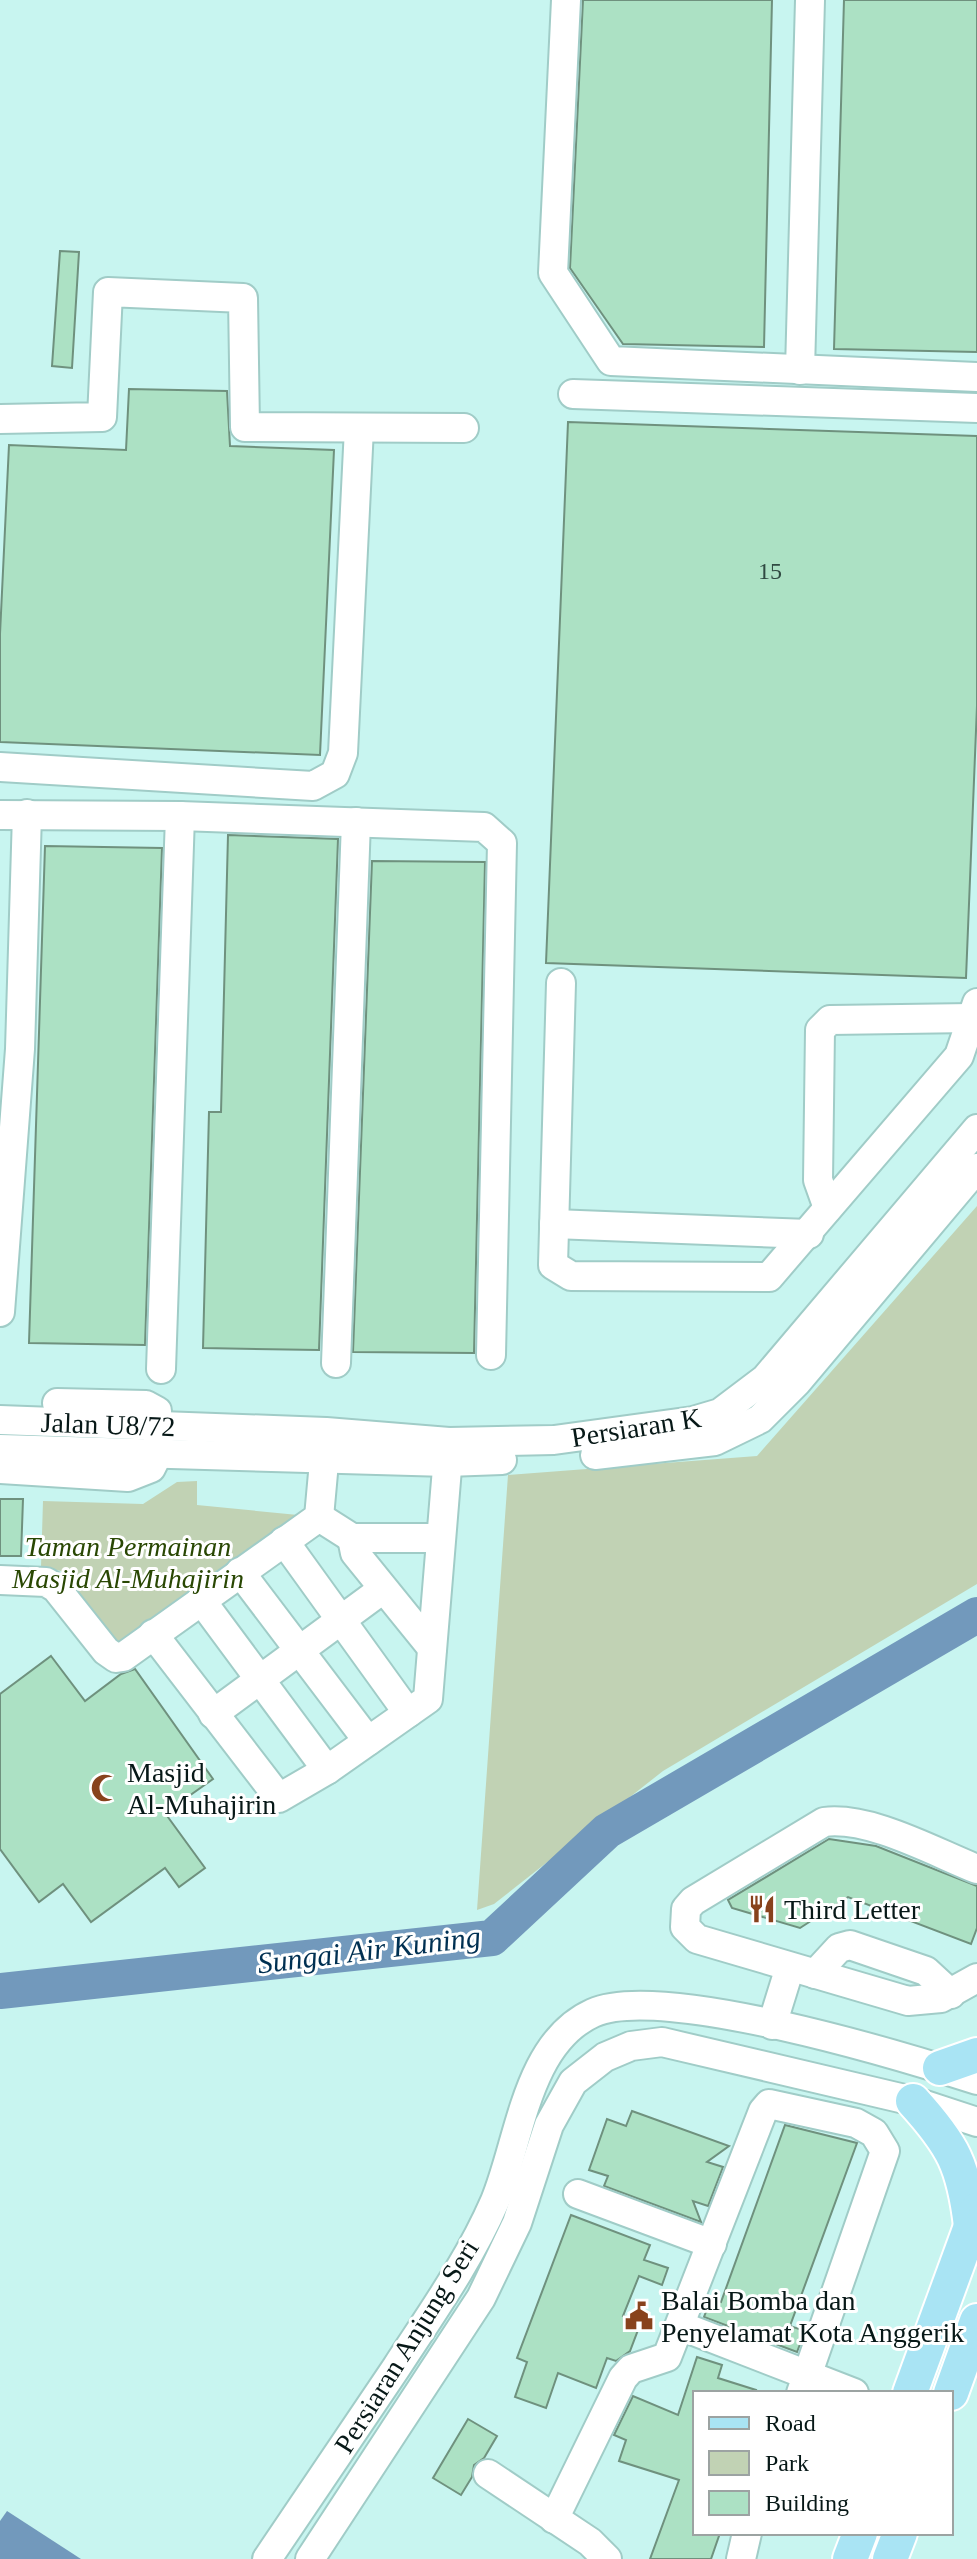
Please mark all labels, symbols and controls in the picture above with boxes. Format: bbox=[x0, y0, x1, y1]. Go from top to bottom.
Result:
house number: 15 bbox=[758, 558, 782, 584]
street label: Persiaran K bbox=[569, 1402, 703, 1453]
street label: Jalan U8/72 bbox=[40, 1407, 176, 1442]
park label: Taman Permainan Masjid Al-Muhajirin bbox=[11, 1531, 244, 1594]
place label: Masjid Al-Muhajirin bbox=[127, 1757, 276, 1820]
mosque icon: Masjid Al-Muhajirin bbox=[90, 1773, 120, 1803]
restaurant icon: Third Letter bbox=[747, 1894, 777, 1924]
place label: Third Letter bbox=[784, 1894, 921, 1925]
water label: Sungai Air Kuning bbox=[256, 1919, 482, 1980]
street label: Persiaran Anjung Seri bbox=[328, 2234, 485, 2459]
place label: Balai Bomba dan Penyelamat Kota Anggerik bbox=[661, 2285, 964, 2348]
public building icon: Balai Bomba dan Penyelamat Kota Anggerik bbox=[624, 2301, 654, 2331]
legend bbox=[693, 2391, 953, 2535]
text: Road bbox=[765, 2410, 816, 2436]
text: Park bbox=[765, 2450, 809, 2476]
text: Building bbox=[765, 2490, 849, 2516]

